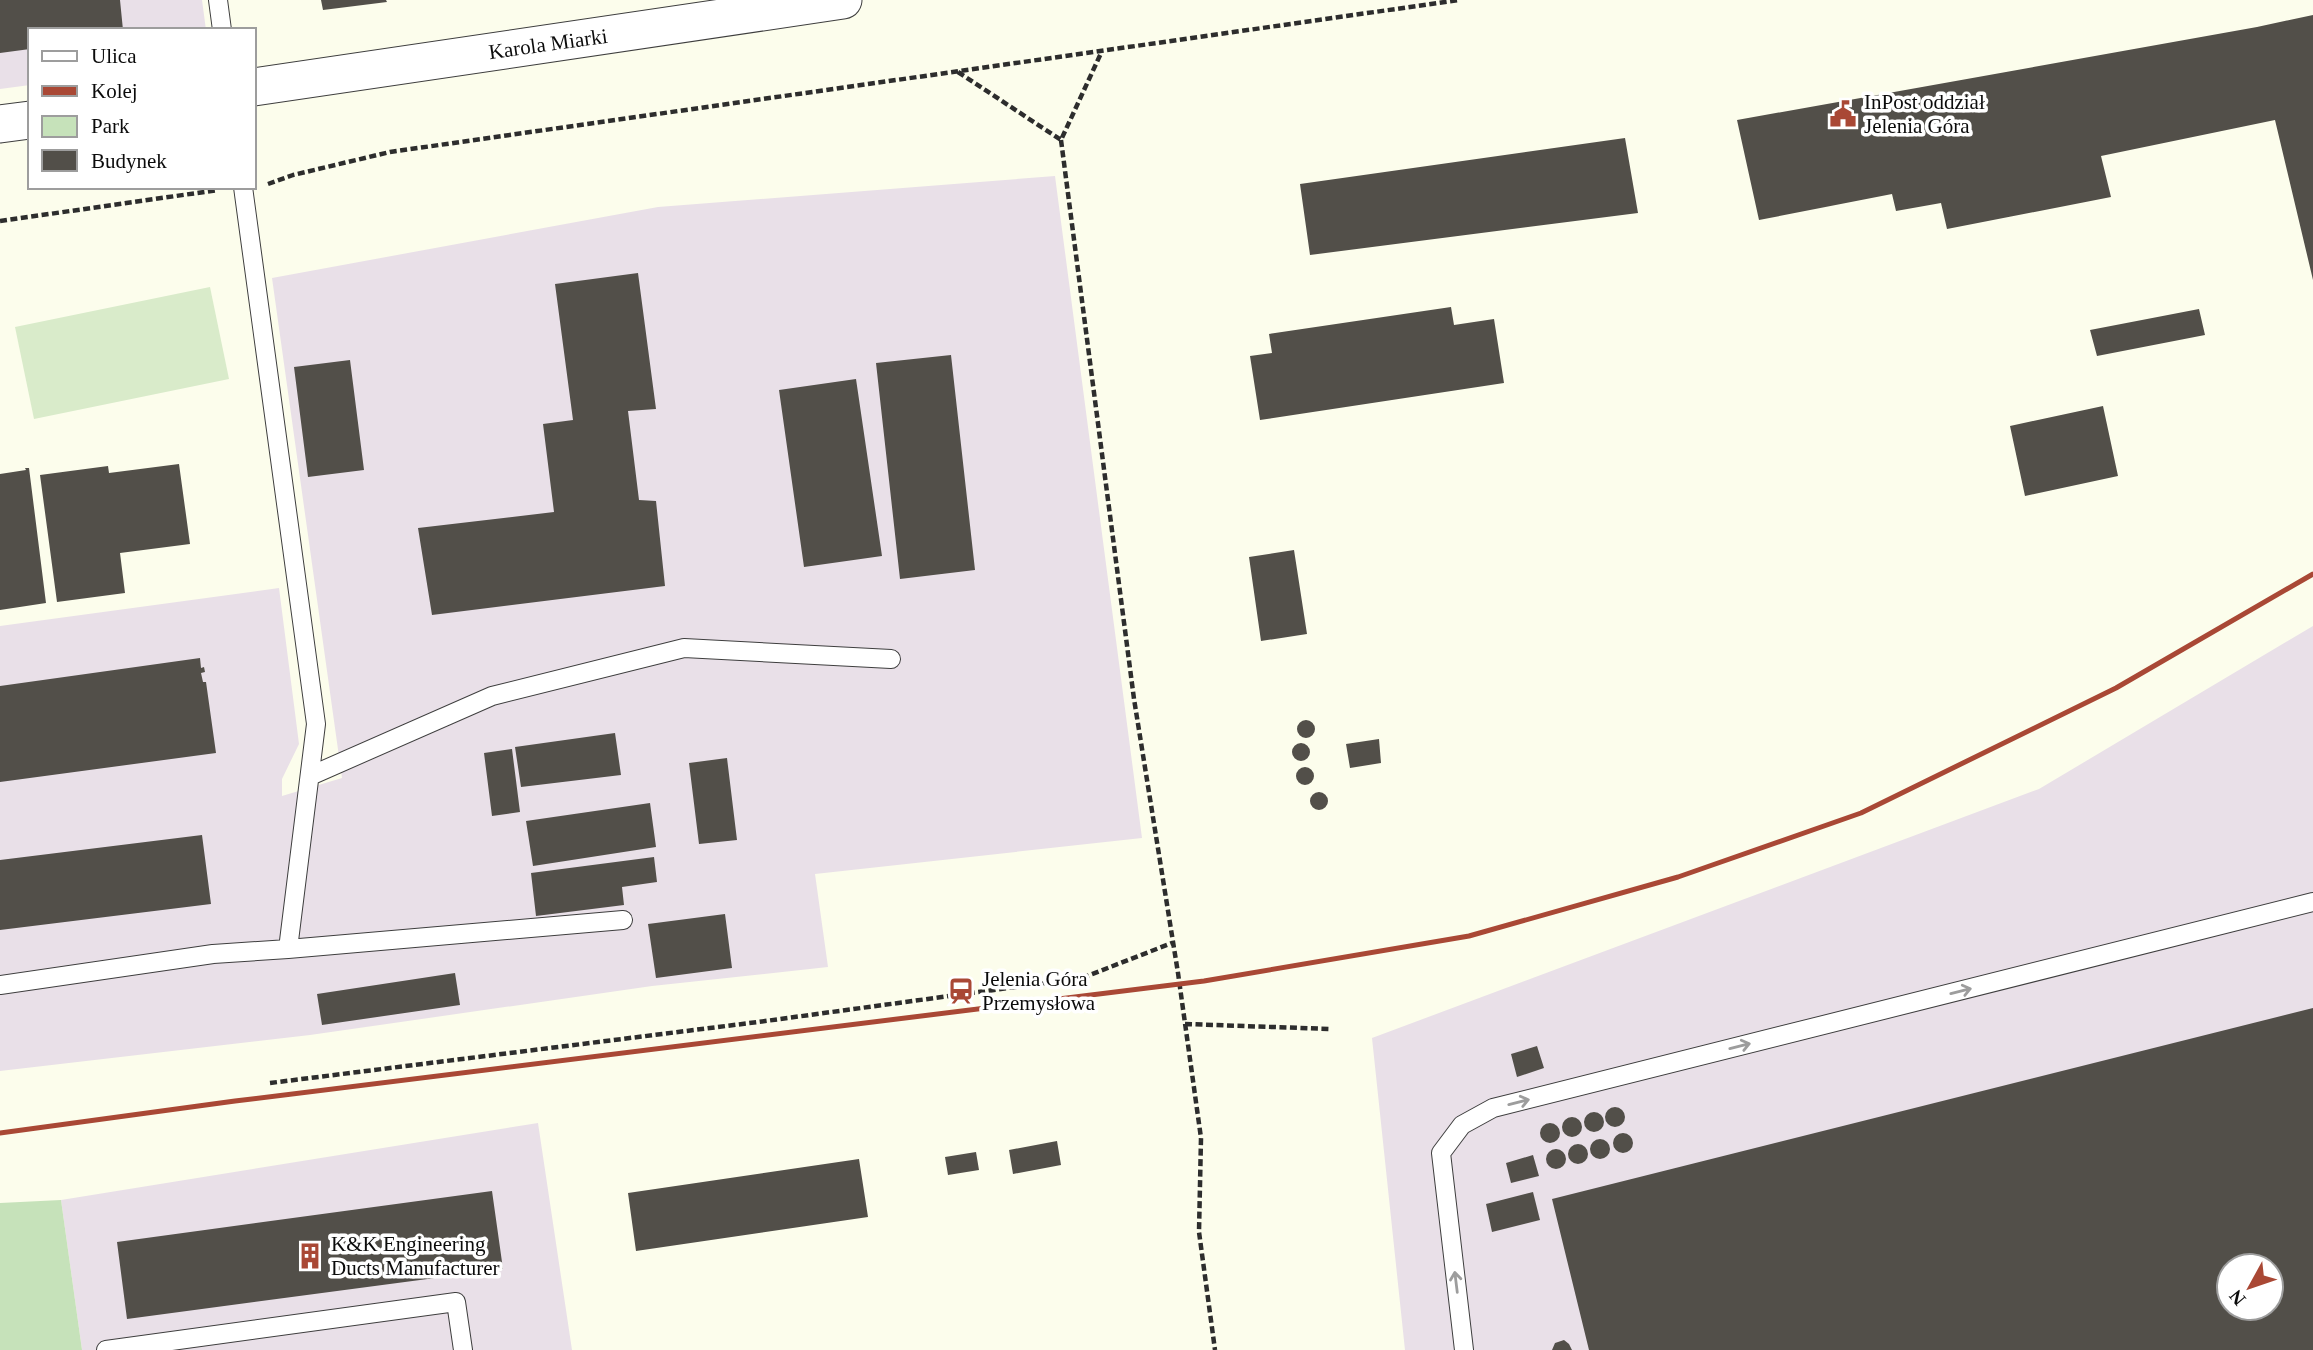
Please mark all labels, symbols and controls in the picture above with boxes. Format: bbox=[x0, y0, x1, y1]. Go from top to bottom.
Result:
street label: Karola Miarki bbox=[487, 24, 609, 64]
legend bbox=[28, 28, 256, 189]
text: Ulica bbox=[91, 44, 137, 68]
text: Kolej bbox=[91, 79, 138, 103]
place label: InPost oddział Jelenia Góra bbox=[1864, 90, 1985, 138]
public building icon: InPost oddział Jelenia Góra bbox=[1828, 99, 1858, 129]
text: Park bbox=[91, 114, 130, 138]
text: Budynek bbox=[91, 149, 167, 173]
place label: Jelenia Góra Przemysłowa bbox=[982, 967, 1096, 1015]
station icon: Jelenia Góra Przemysłowa bbox=[946, 976, 976, 1006]
one-way arrow bbox=[1949, 984, 1971, 997]
one-way arrow bbox=[1728, 1039, 1751, 1052]
one-way arrow bbox=[1507, 1095, 1530, 1108]
place label: K&K Engineering Ducts Manufacturer bbox=[331, 1232, 500, 1280]
building icon: K&K Engineering Ducts Manufacturer bbox=[295, 1241, 325, 1271]
north arrow bbox=[2215, 1252, 2285, 1322]
one-way arrow bbox=[1449, 1271, 1462, 1294]
text: N bbox=[2225, 1285, 2250, 1310]

